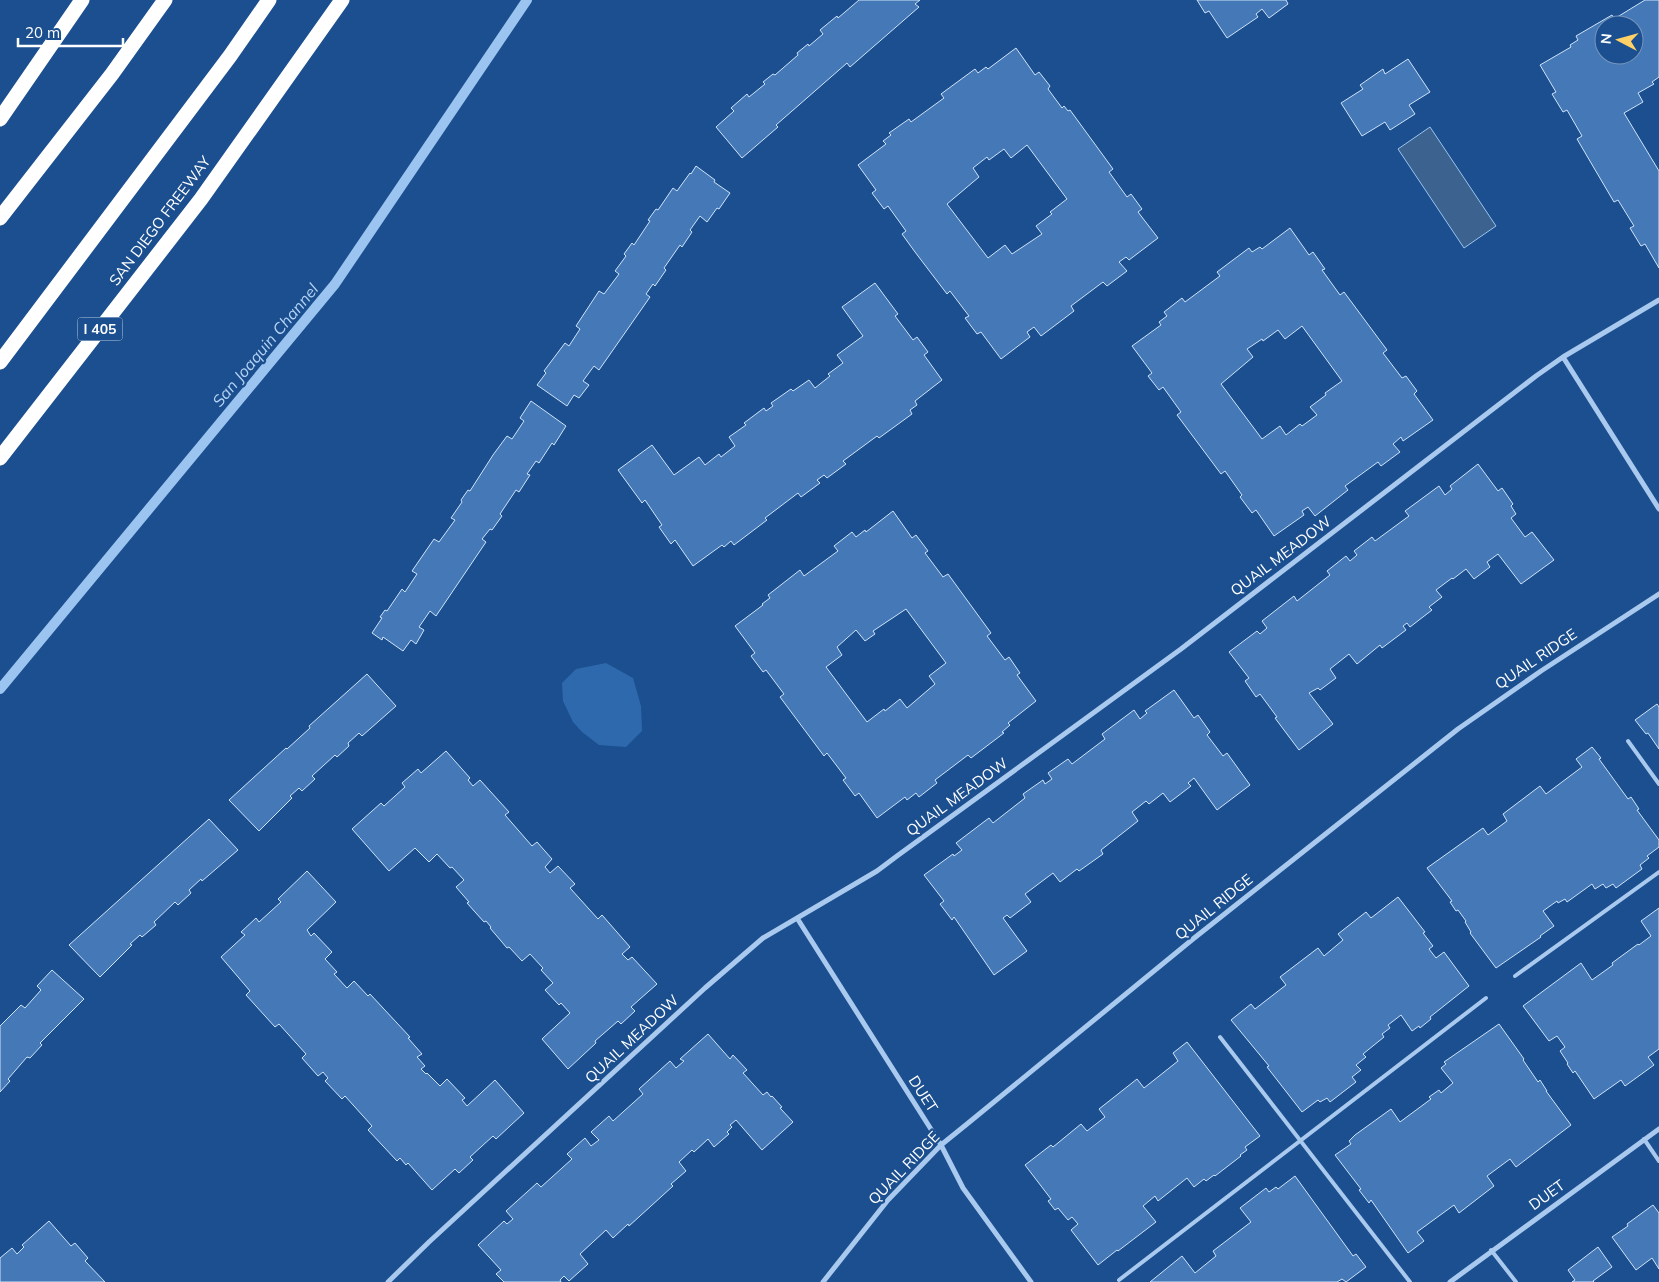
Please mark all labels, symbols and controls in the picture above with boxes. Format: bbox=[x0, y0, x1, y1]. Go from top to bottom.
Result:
scale bar bbox=[18, 15, 122, 47]
north arrow bbox=[1594, 15, 1644, 65]
text: 20 m bbox=[25, 23, 60, 42]
text: N bbox=[1597, 32, 1616, 45]
street label: SAN DIEGO FREEWAY bbox=[105, 152, 215, 289]
water label: San Joaquin Channel bbox=[208, 279, 322, 411]
road number: I 405 bbox=[78, 318, 122, 340]
street label: QUAIL MEADOW bbox=[1227, 511, 1335, 600]
street label: QUAIL RIDGE bbox=[1491, 624, 1580, 693]
street label: QUAIL MEADOW bbox=[902, 753, 1012, 840]
street label: QUAIL RIDGE bbox=[1171, 869, 1257, 944]
street label: QUAIL MEADOW bbox=[581, 990, 683, 1087]
street label: DUET bbox=[905, 1072, 942, 1116]
street label: QUAIL RIDGE bbox=[864, 1127, 943, 1208]
street label: DUET bbox=[1525, 1175, 1568, 1214]

